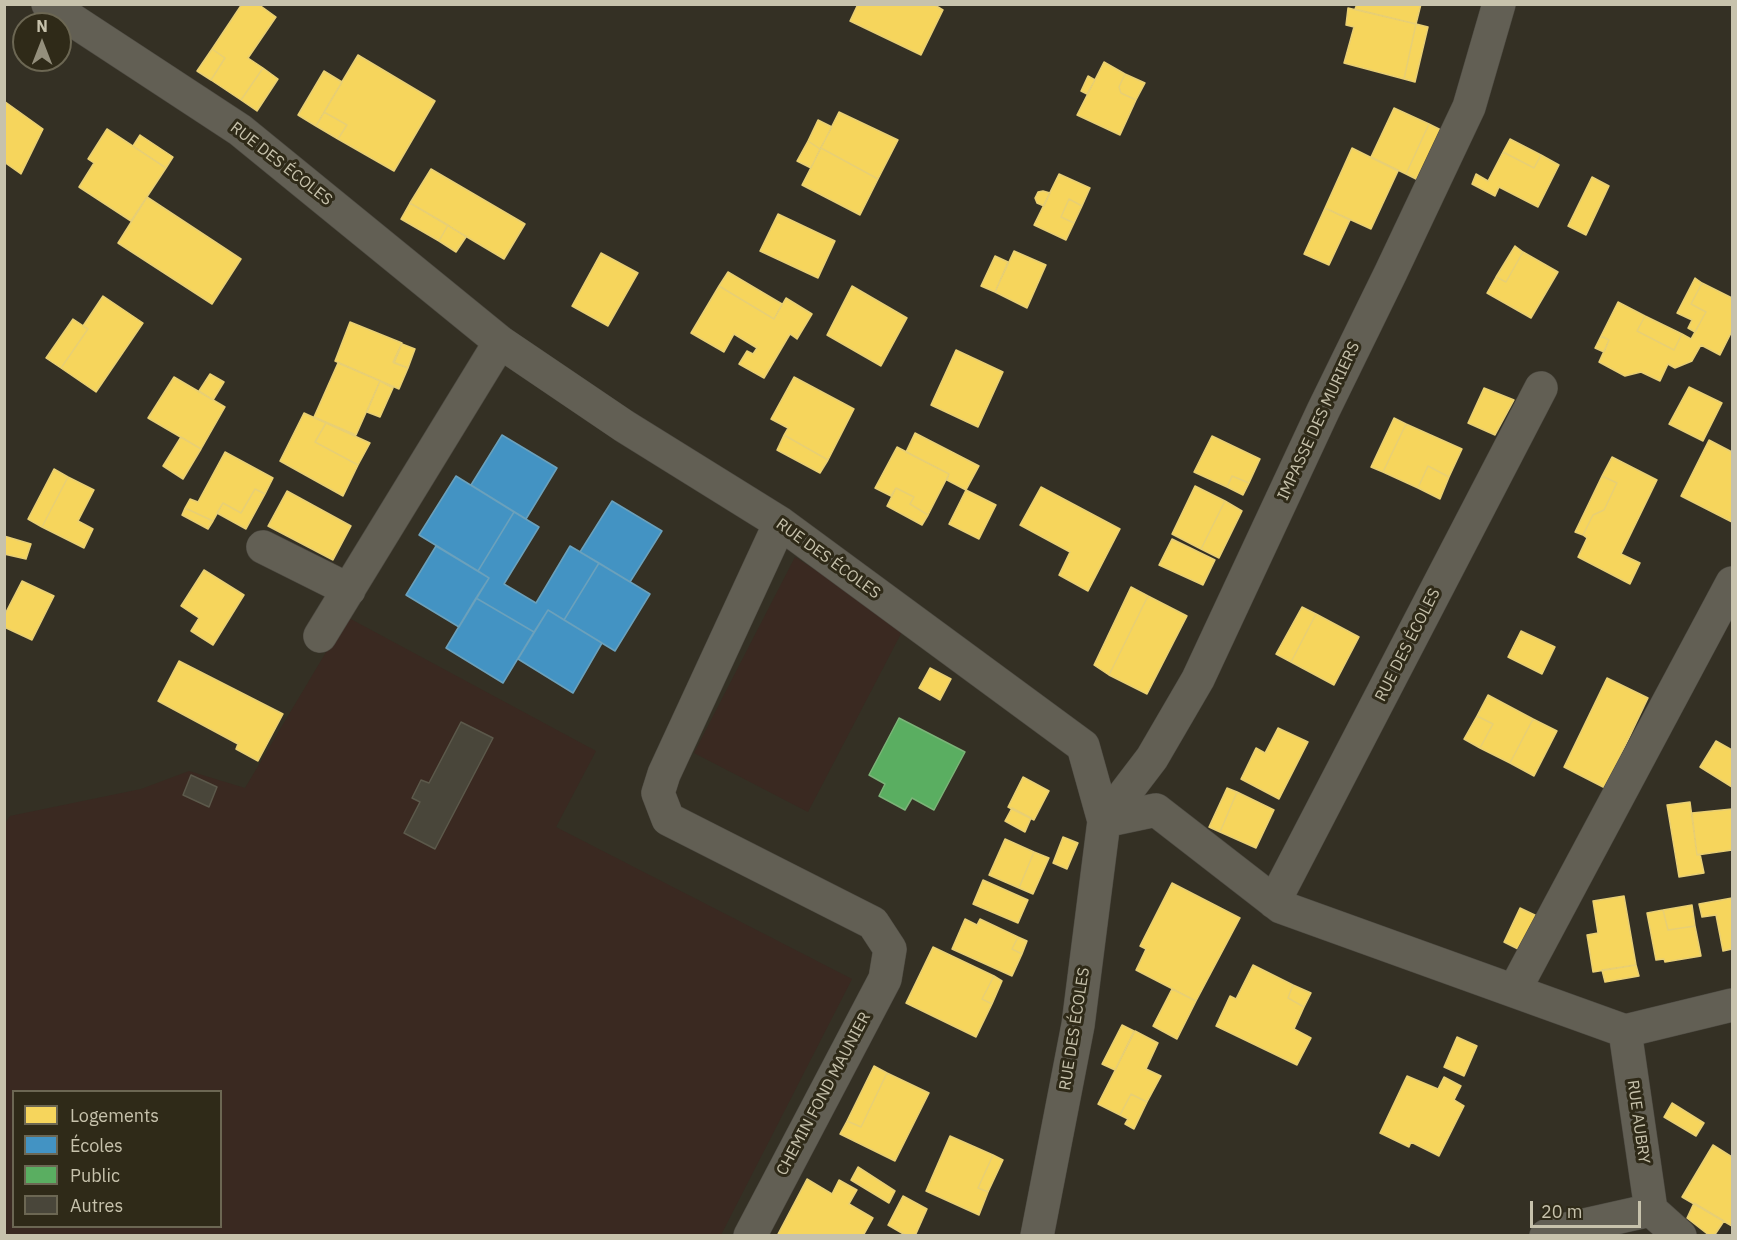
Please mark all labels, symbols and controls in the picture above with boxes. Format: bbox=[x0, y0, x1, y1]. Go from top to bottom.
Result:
north arrow bbox=[12, 12, 72, 72]
text: N bbox=[36, 16, 48, 36]
street label: RUE DES ÉCOLES bbox=[226, 118, 336, 210]
street label: IMPASSE DES MURIERS bbox=[1274, 339, 1364, 503]
street label: RUE DES ÉCOLES bbox=[772, 515, 884, 603]
street label: RUE DES ÉCOLES bbox=[1371, 585, 1445, 705]
street label: RUE DES ÉCOLES bbox=[1056, 966, 1094, 1092]
street label: CHEMIN FOND MAUNIER bbox=[773, 1009, 875, 1179]
street label: RUE AUBRY bbox=[1623, 1079, 1653, 1165]
legend bbox=[12, 1090, 222, 1228]
text: Logements bbox=[70, 1104, 159, 1127]
text: Écoles bbox=[70, 1134, 123, 1157]
text: Public bbox=[70, 1164, 120, 1187]
scale bar bbox=[1533, 1189, 1644, 1227]
text: Autres bbox=[70, 1194, 123, 1217]
text: 20 m bbox=[1541, 1200, 1583, 1223]

